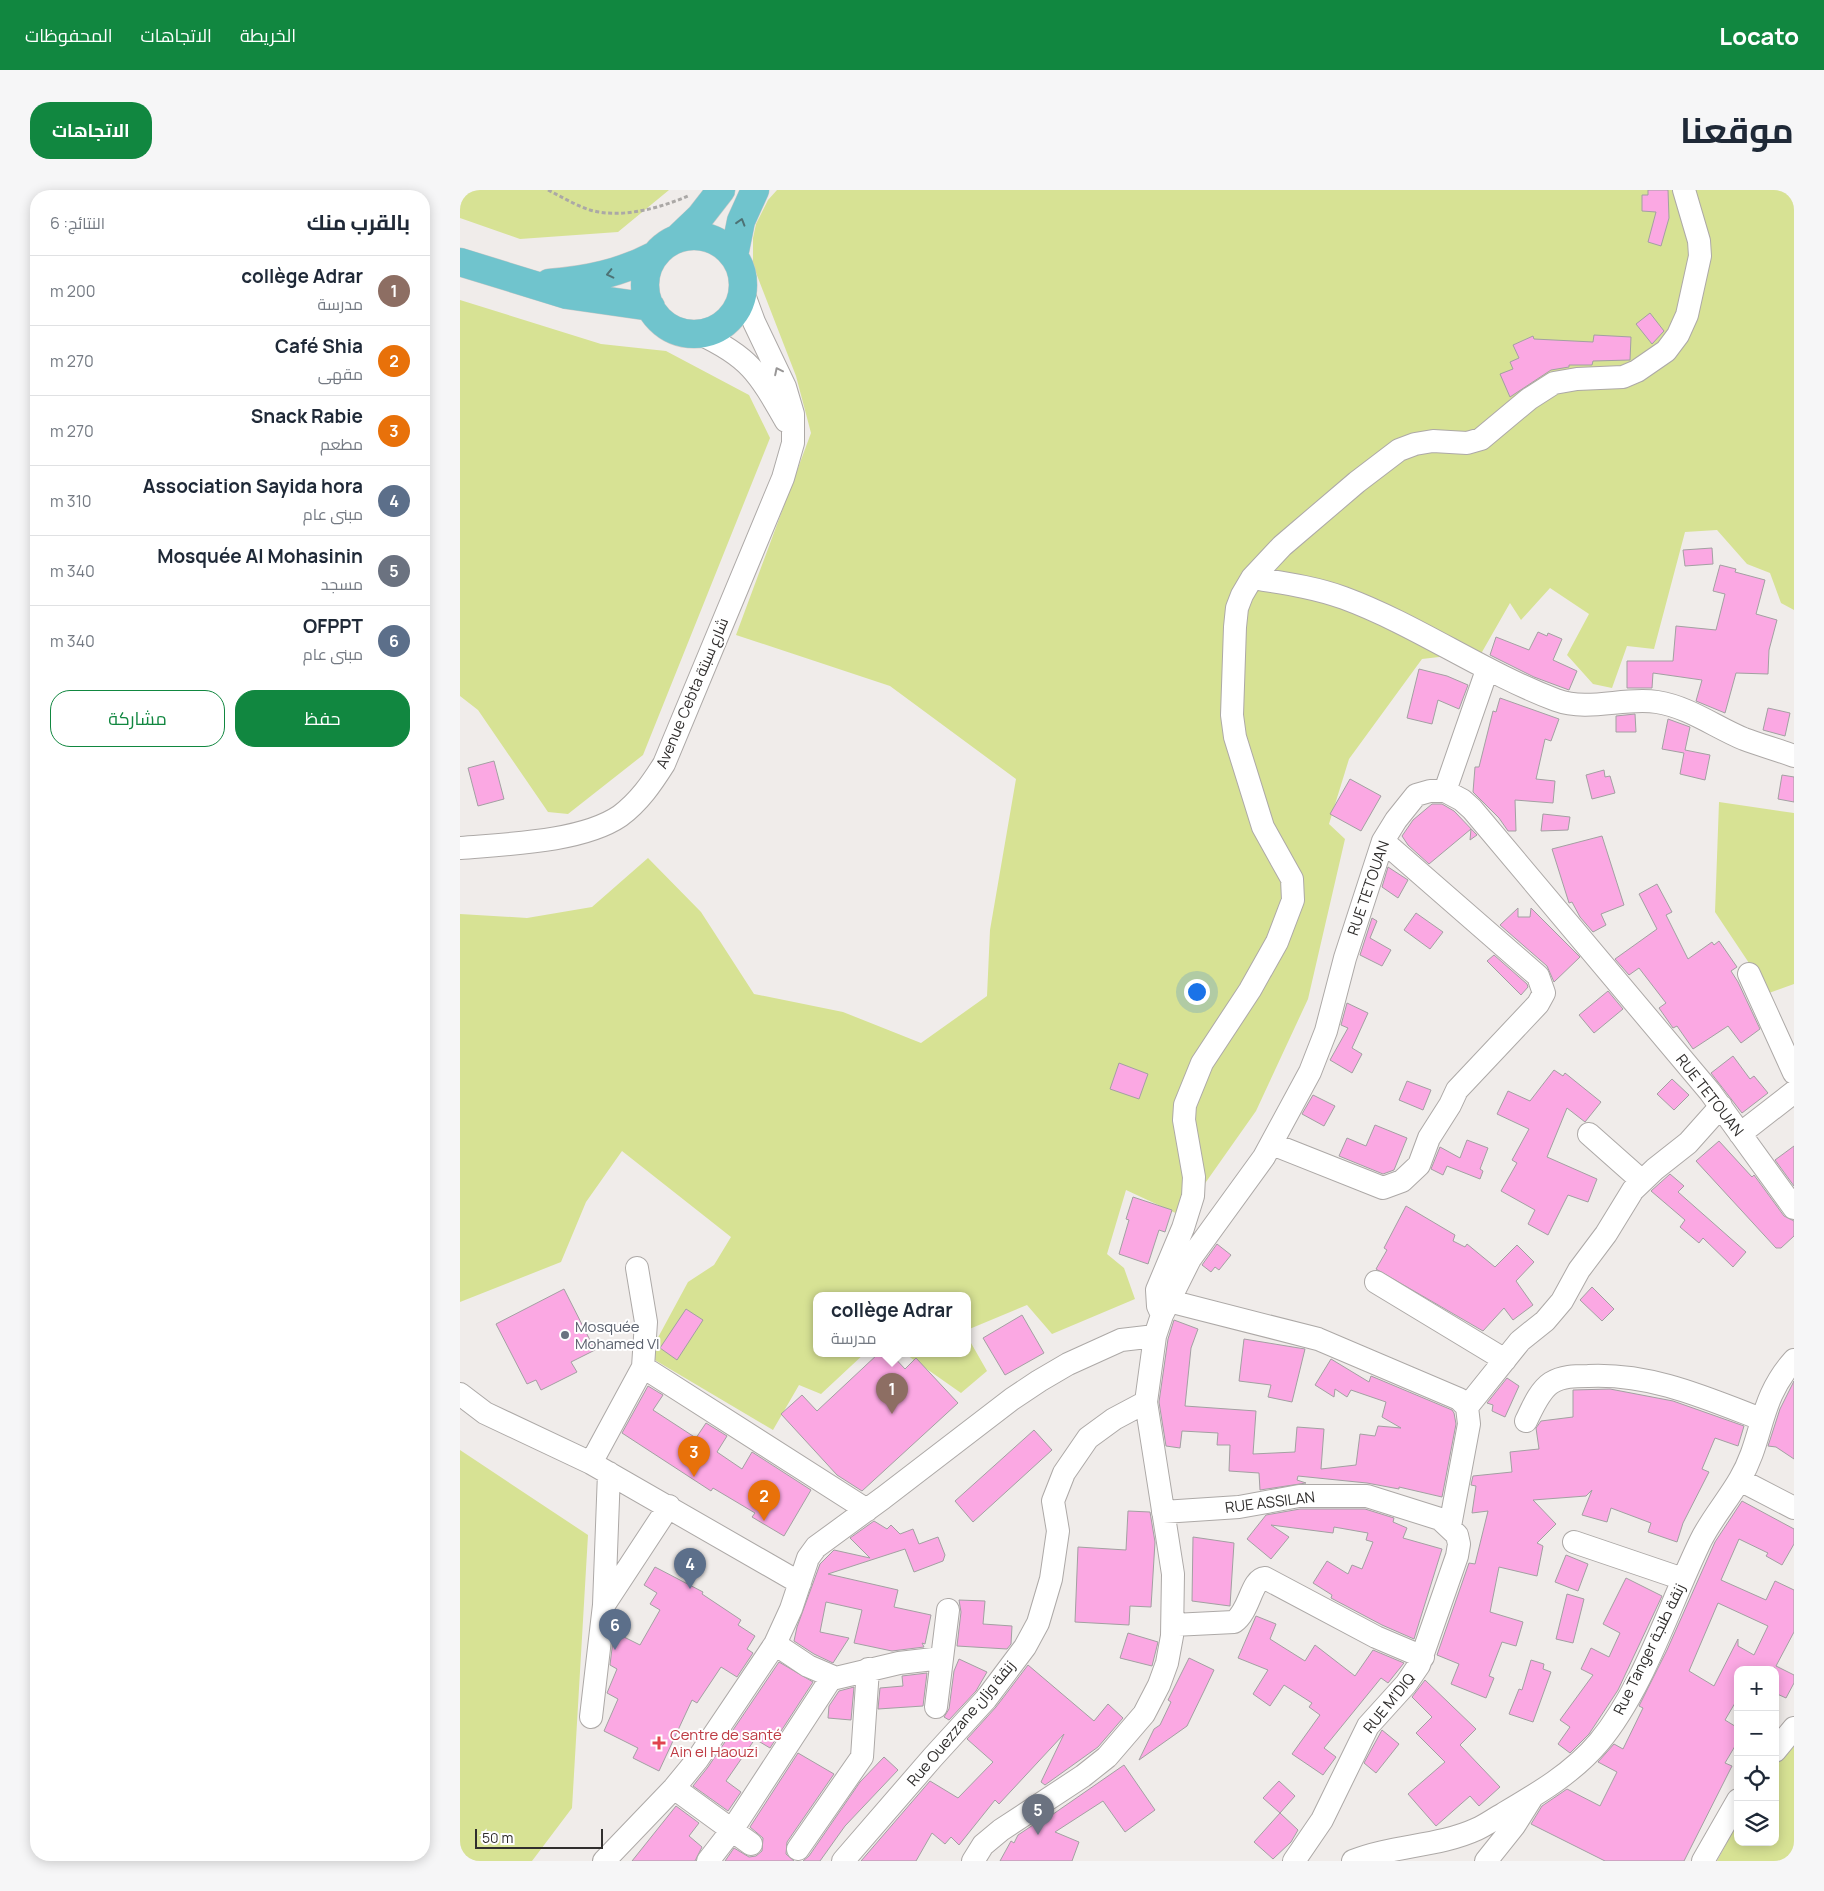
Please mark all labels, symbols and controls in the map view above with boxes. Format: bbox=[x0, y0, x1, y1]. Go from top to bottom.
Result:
text: Locato bbox=[1719, 19, 1799, 52]
text: المحفوظات bbox=[25, 23, 113, 47]
text: الاتجاهات bbox=[141, 23, 212, 47]
text: الخريطة bbox=[240, 23, 296, 47]
button: الاتجاهات bbox=[30, 102, 152, 159]
text: موقعنا bbox=[1680, 106, 1794, 154]
text: بالقرب منك bbox=[307, 208, 410, 236]
text: النتائج: 6 bbox=[50, 212, 105, 234]
one-way arrow bbox=[736, 218, 746, 227]
text: collège Adrar bbox=[241, 263, 363, 289]
one-way arrow bbox=[606, 268, 615, 279]
text: 200 m bbox=[50, 280, 95, 302]
text: 1 bbox=[391, 280, 398, 302]
text: مدرسة bbox=[317, 293, 363, 315]
text: Café Shia bbox=[275, 333, 363, 359]
text: 270 m bbox=[50, 350, 94, 372]
text: 2 bbox=[389, 350, 399, 372]
text: مقهى bbox=[318, 363, 363, 385]
one-way arrow bbox=[774, 367, 784, 376]
text: Snack Rabie bbox=[251, 403, 363, 429]
text: 270 m bbox=[50, 420, 94, 442]
text: 3 bbox=[389, 420, 399, 442]
text: مطعم bbox=[320, 433, 363, 455]
text: Association Sayida hora bbox=[143, 473, 363, 499]
text: 310 m bbox=[50, 490, 92, 512]
text: 4 bbox=[389, 490, 399, 512]
text: مبنى عام bbox=[303, 503, 363, 525]
text: Mosquée Al Mohasinin bbox=[157, 543, 363, 569]
text: 340 m bbox=[50, 560, 95, 582]
text: 5 bbox=[389, 560, 399, 582]
text: مسجد bbox=[321, 573, 363, 595]
text: OFPPT bbox=[303, 613, 363, 639]
street label: Avenue Cebta شارع سبتة bbox=[651, 614, 734, 772]
text: 340 m bbox=[50, 630, 95, 652]
text: 6 bbox=[389, 630, 399, 652]
text: مبنى عام bbox=[303, 643, 363, 665]
button: مشاركة bbox=[50, 690, 225, 747]
button: حفظ bbox=[235, 690, 410, 747]
street label: RUE TETOUAN bbox=[1342, 838, 1394, 938]
your location bbox=[1184, 979, 1210, 1005]
street label: RUE TETOUAN bbox=[1671, 1050, 1749, 1140]
popup bbox=[813, 1292, 971, 1357]
text: collège Adrar bbox=[831, 1297, 953, 1323]
place label: Mosquée Mohamed VI bbox=[575, 1316, 660, 1354]
text: مدرسة bbox=[831, 1327, 877, 1349]
marker: Mosquée Mohamed VI bbox=[559, 1329, 571, 1341]
pin: 1 bbox=[876, 1373, 908, 1414]
pin: 3 bbox=[678, 1436, 710, 1477]
pin: 2 bbox=[748, 1480, 780, 1521]
street label: RUE ASSILAN bbox=[1224, 1486, 1316, 1518]
pin: 4 bbox=[674, 1548, 706, 1589]
street label: Rue Tanger زنقة طنجة bbox=[1608, 1580, 1690, 1718]
pin: 6 bbox=[599, 1609, 631, 1650]
street label: Rue Ouezzane زنقة وزان bbox=[902, 1656, 1020, 1790]
map controls bbox=[1734, 1666, 1779, 1846]
button: + bbox=[1734, 1666, 1779, 1711]
street label: RUE M'DIQ bbox=[1358, 1668, 1420, 1738]
button: − bbox=[1734, 1711, 1779, 1756]
place label: Centre de santé Ain el Haouzi bbox=[670, 1724, 782, 1762]
marker: Centre de santé Ain el Haouzi bbox=[652, 1736, 666, 1750]
button: locate bbox=[1734, 1756, 1779, 1801]
pin: 5 bbox=[1022, 1794, 1054, 1835]
button: layers bbox=[1734, 1801, 1779, 1846]
scale bar bbox=[475, 1826, 602, 1849]
text: 50 m bbox=[482, 1828, 513, 1847]

